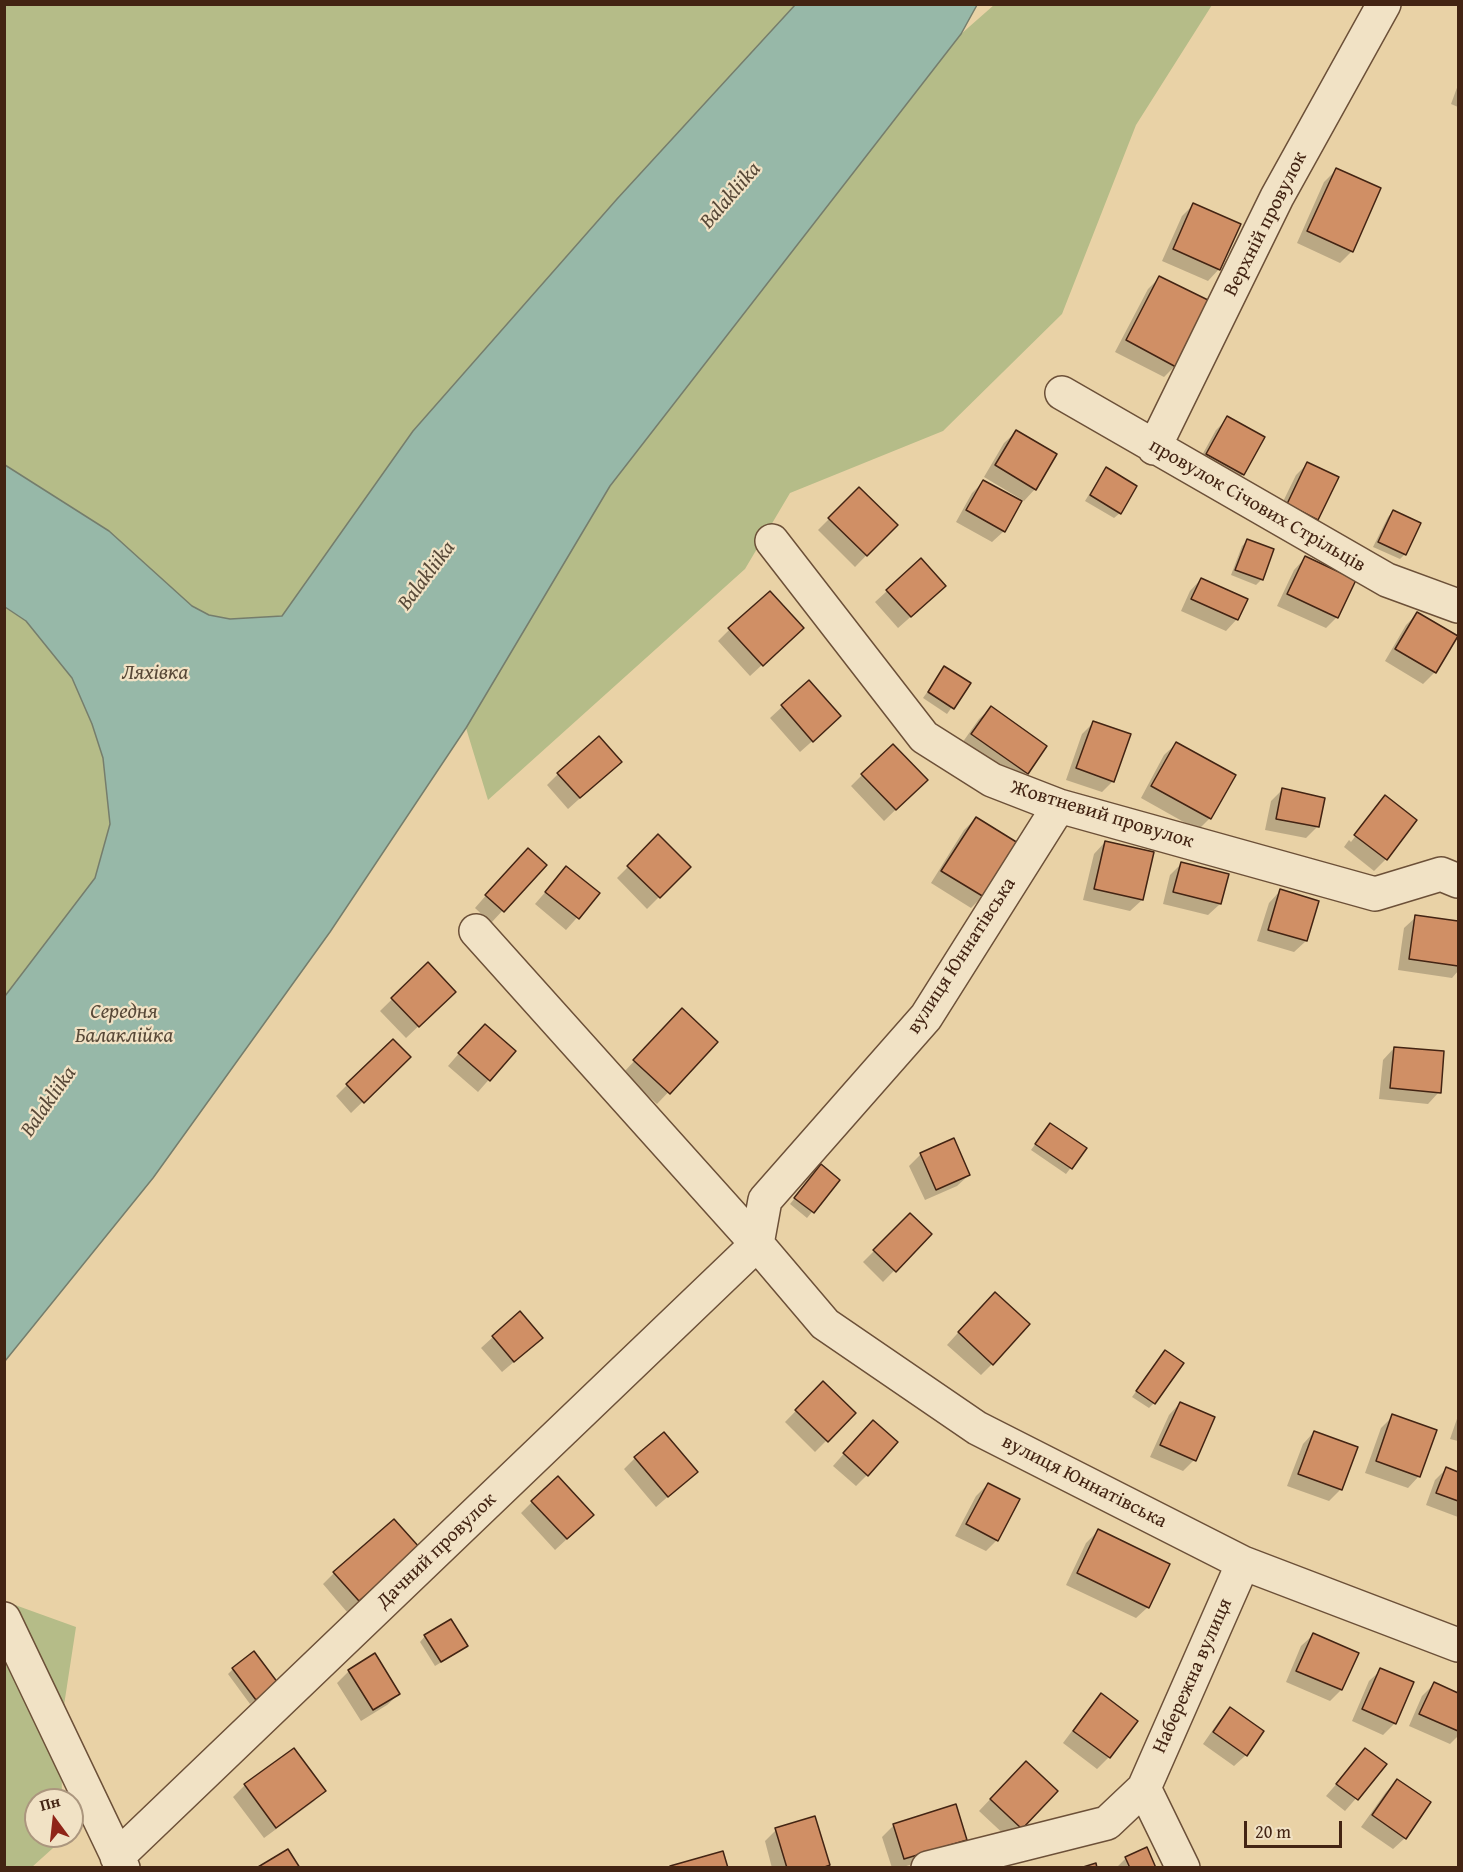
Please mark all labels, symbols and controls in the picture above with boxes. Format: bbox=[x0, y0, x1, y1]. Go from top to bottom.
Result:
street label: Верхній провулок bbox=[1219, 148, 1313, 300]
water label: Balakliika bbox=[695, 158, 767, 234]
street label: провулок Січових Стрільців bbox=[1144, 434, 1370, 578]
water label: Balakliika bbox=[393, 537, 461, 615]
water label: Ляхівка bbox=[122, 661, 188, 687]
street label: Жовтневий провулок bbox=[1008, 776, 1196, 854]
street label: вулиця Юннатівська bbox=[902, 873, 1022, 1039]
water label: Середня Балаклійка bbox=[75, 1000, 173, 1050]
water label: Balakliika bbox=[16, 1062, 82, 1142]
street label: вулиця Юннатівська bbox=[998, 1430, 1170, 1534]
street label: Дачний провулок bbox=[372, 1488, 502, 1614]
street label: Набережна вулиця bbox=[1148, 1595, 1238, 1757]
north arrow bbox=[24, 1788, 84, 1848]
text: Пн bbox=[37, 1788, 63, 1817]
scale bar bbox=[1247, 1809, 1344, 1847]
text: 20 m bbox=[1255, 1818, 1291, 1845]

